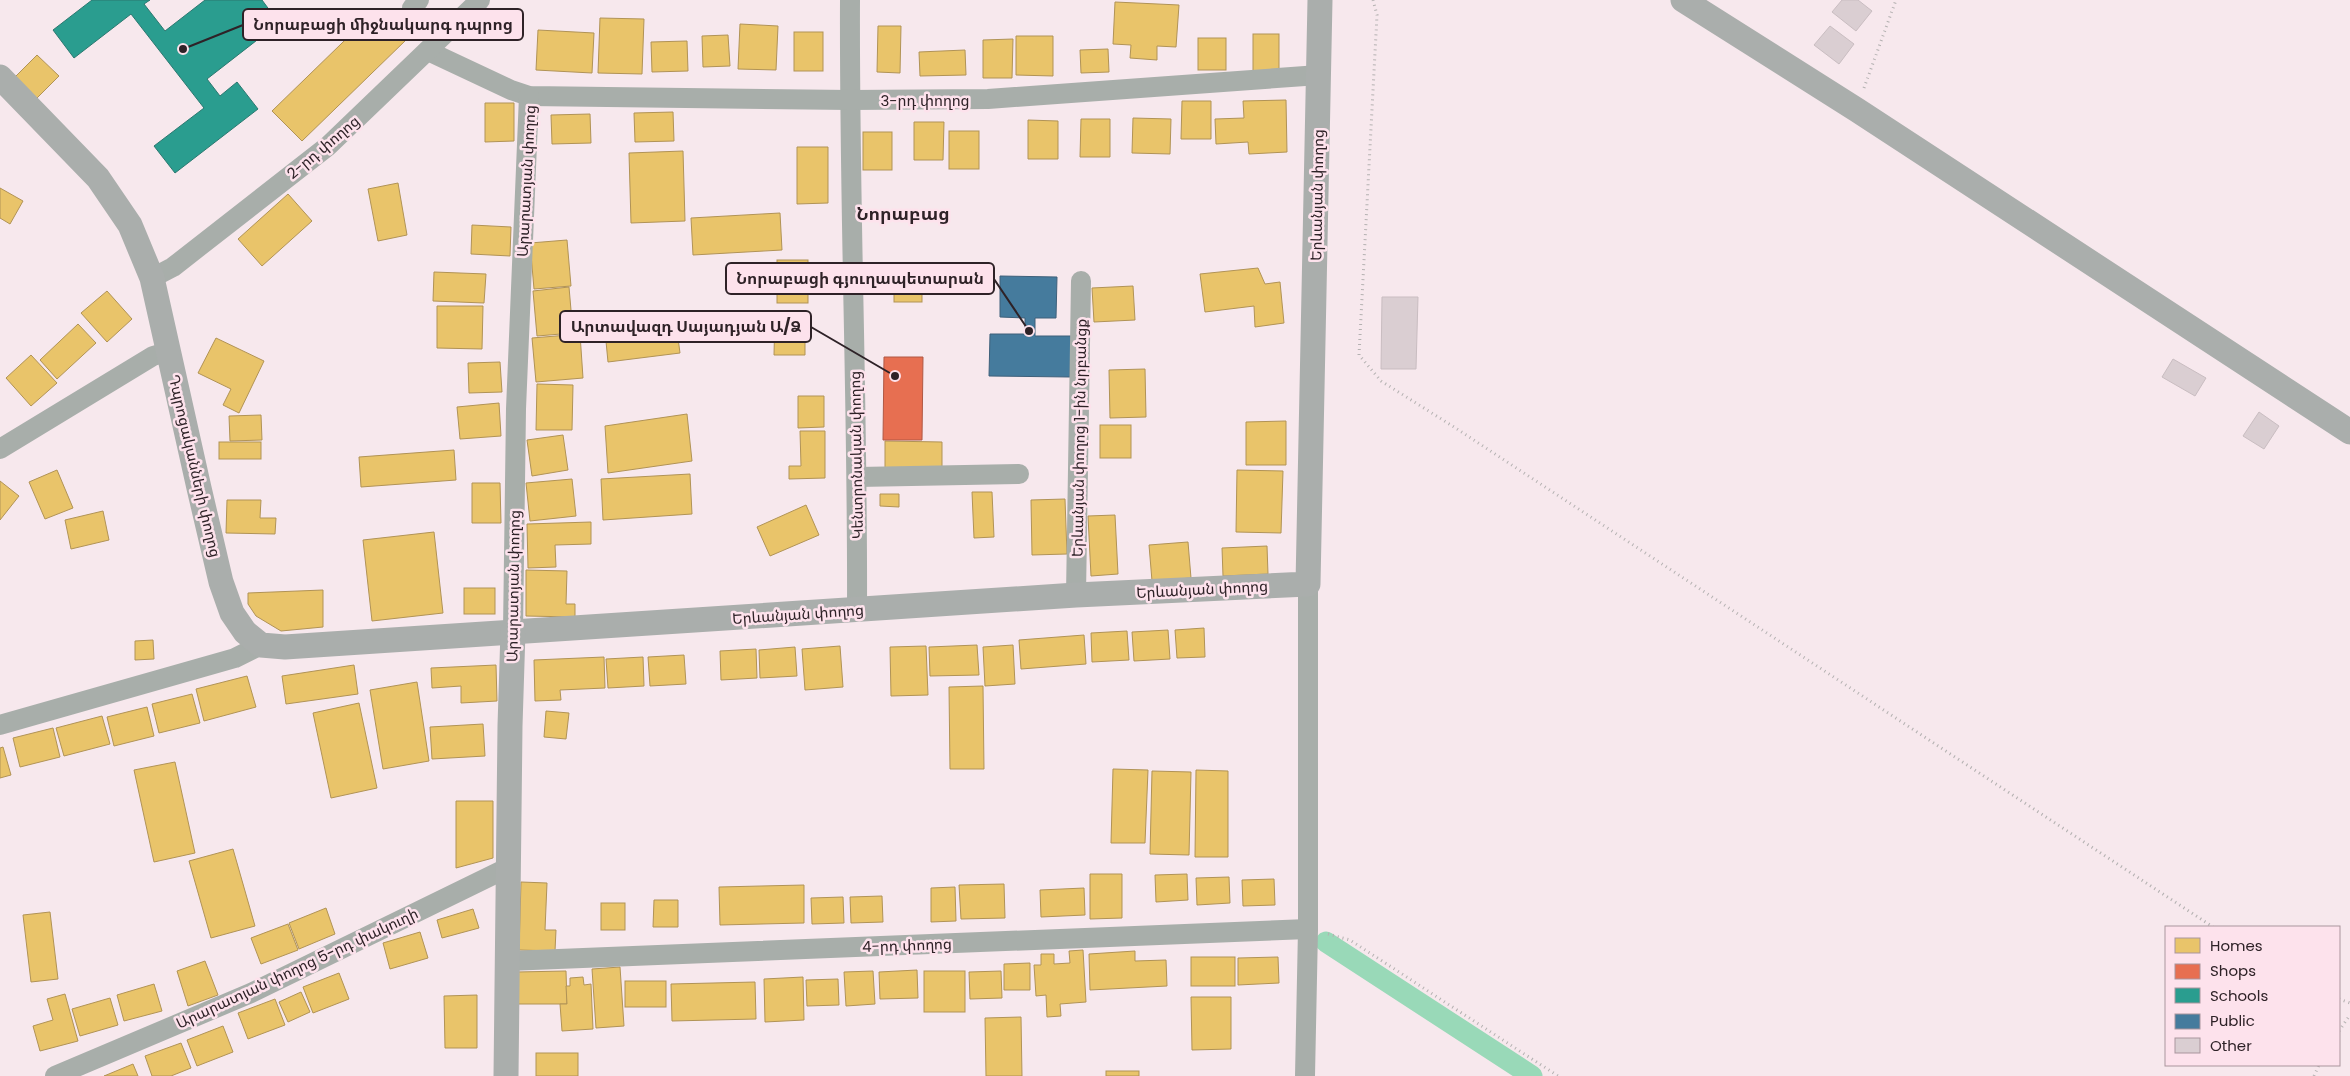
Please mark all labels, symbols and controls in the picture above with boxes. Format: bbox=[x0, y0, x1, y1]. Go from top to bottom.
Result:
callout: Նորաբացի միջնակարգ դպրոց bbox=[243, 9, 523, 40]
text: Նորաբացի միջնակարգ դպրոց bbox=[253, 13, 513, 36]
street label: 3-րդ փողոց bbox=[880, 90, 970, 111]
street label: Արարատյան փողոց bbox=[512, 104, 540, 258]
street label: 2-րդ փողոց bbox=[282, 110, 364, 184]
street label: Երևանյան փողոց bbox=[1305, 129, 1329, 261]
district label: Նորաբաց bbox=[856, 201, 950, 226]
callout: Նորաբացի գյուղապետարան bbox=[726, 263, 994, 294]
text: Նորաբացի գյուղապետարան bbox=[736, 267, 984, 290]
callout: Արտավազդ Սայադյան Ա/Ձ bbox=[560, 311, 811, 342]
text: Արտավազդ Սայադյան Ա/Ձ bbox=[571, 315, 802, 338]
street label: Երևանյան փողոց 1-ին նրբանցք bbox=[1066, 319, 1092, 557]
street label: Կենտրոնական փողոց bbox=[844, 371, 868, 539]
street label: Դպրոցականների փողոց bbox=[164, 373, 226, 559]
street label: Արարատյան փողոց bbox=[501, 510, 525, 662]
street label: Երևանյան փողոց bbox=[1136, 575, 1268, 603]
street label: Երևանյան փողոց bbox=[731, 599, 865, 629]
street label: Արարատյան փողոց 5-րդ փակուղի bbox=[172, 902, 422, 1034]
legend bbox=[2165, 926, 2340, 1066]
street label: 4-րդ փողոց bbox=[862, 933, 952, 957]
text: Homes bbox=[2210, 935, 2263, 956]
text: Shops bbox=[2210, 960, 2256, 981]
text: Schools bbox=[2210, 985, 2268, 1006]
text: Public bbox=[2210, 1010, 2255, 1031]
text: Other bbox=[2210, 1035, 2252, 1056]

